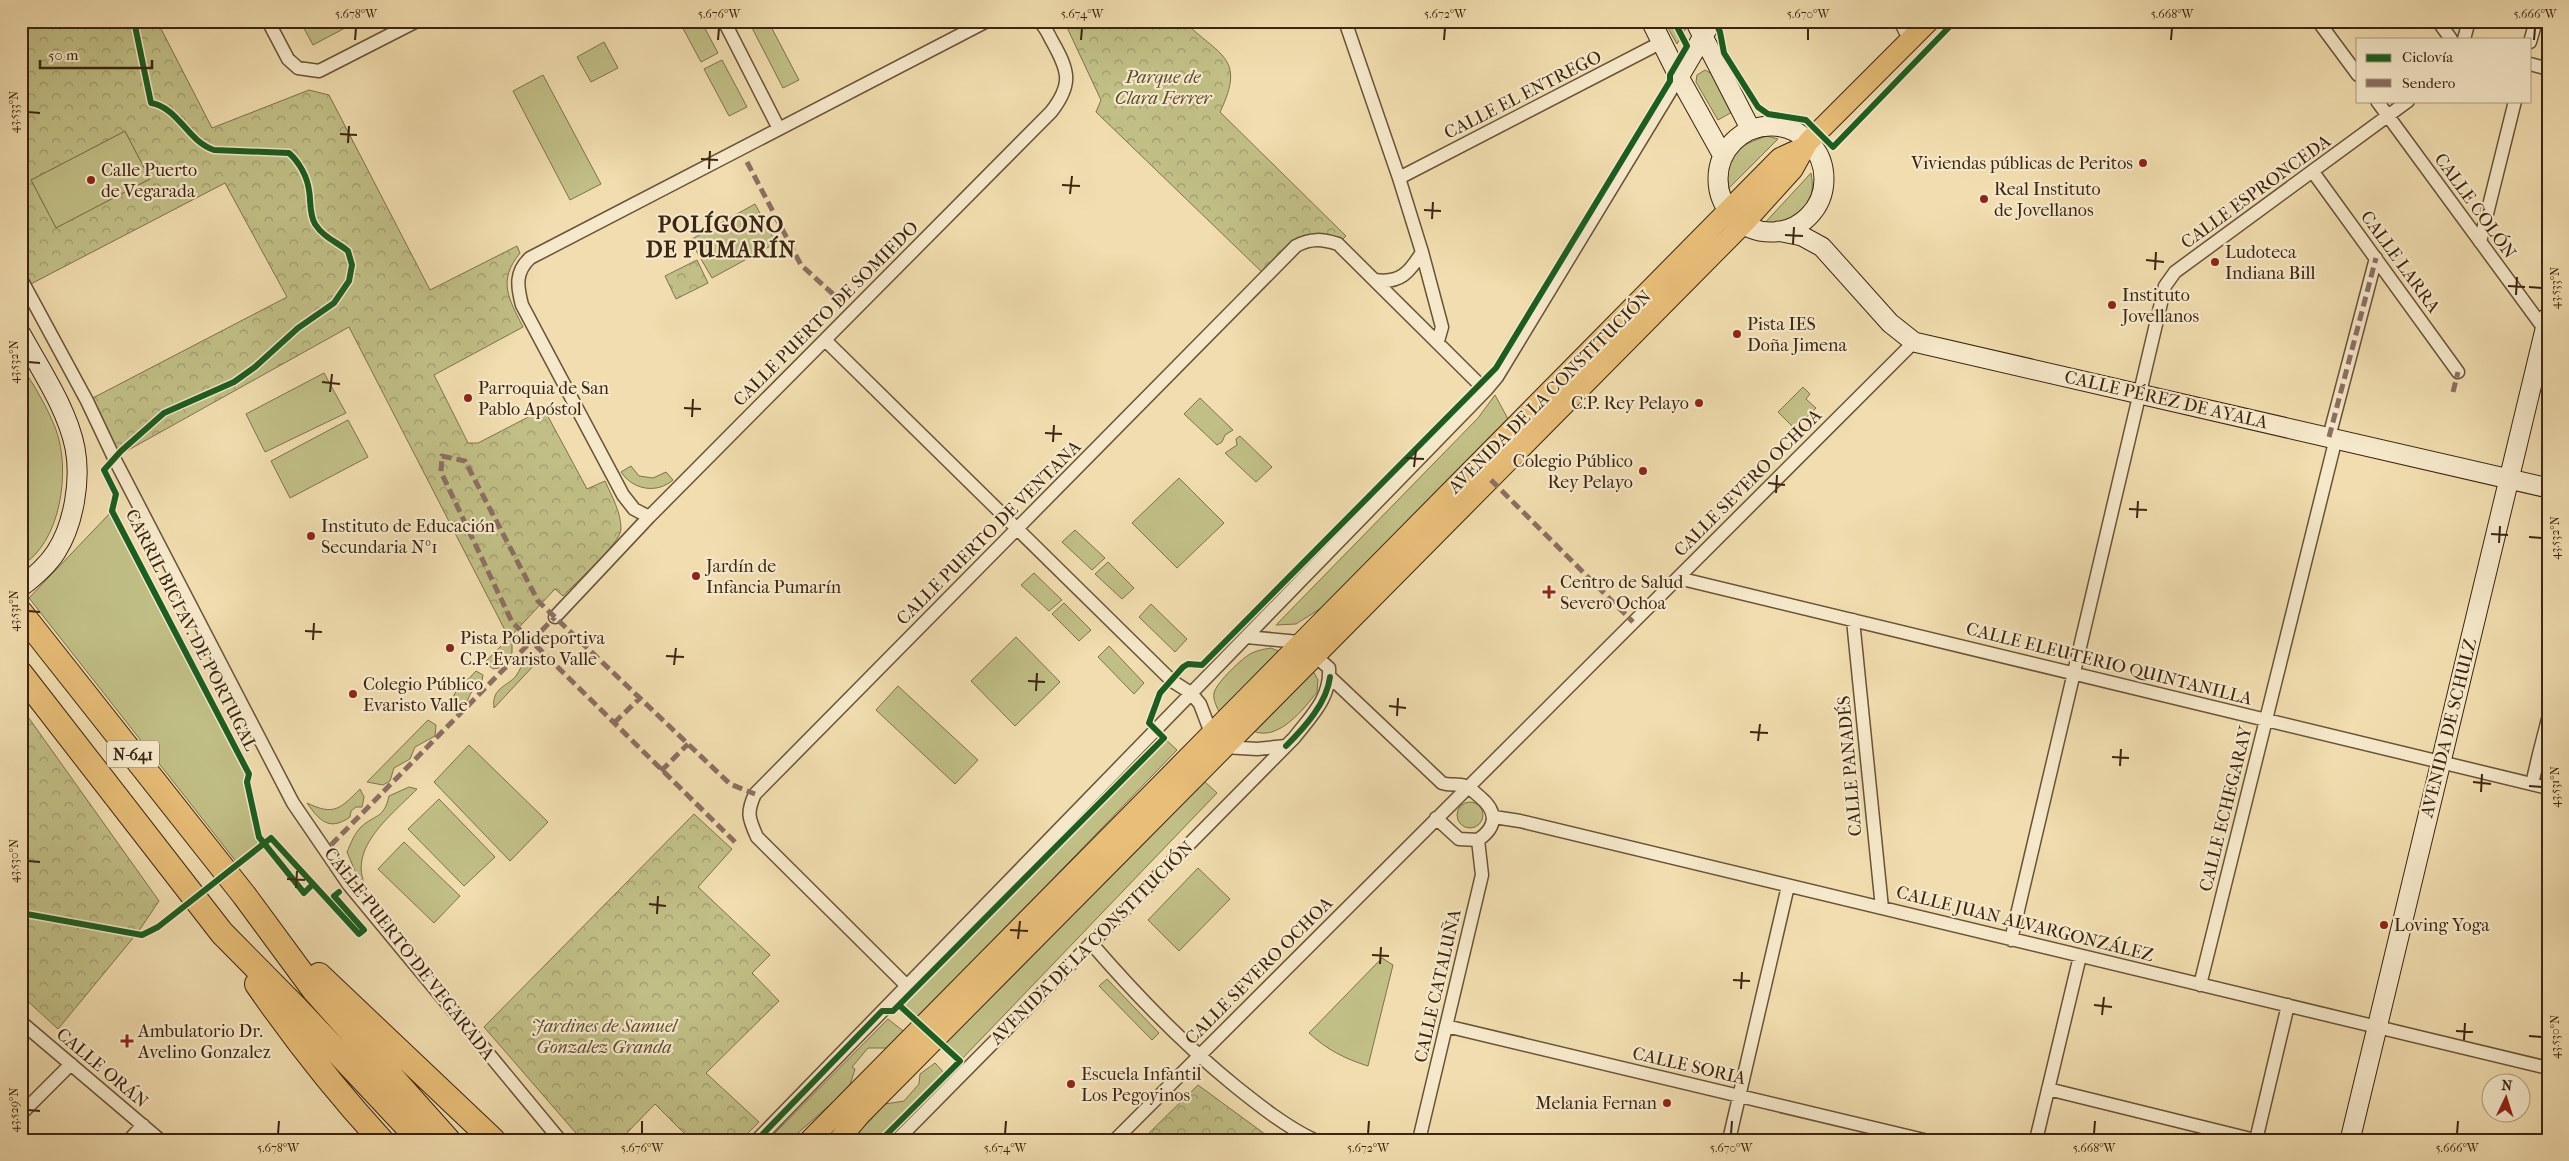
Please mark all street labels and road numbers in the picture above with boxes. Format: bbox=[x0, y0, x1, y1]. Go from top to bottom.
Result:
street label: CALLE EL ENTREGO bbox=[1441, 46, 1605, 144]
street label: CALLE ESPRONCEDA bbox=[2177, 131, 2335, 253]
street label: CALLE COLÓN bbox=[2430, 148, 2522, 263]
street label: CALLE LARRA bbox=[2356, 207, 2444, 317]
street label: CALLE PUERTO DE SOMIEDO bbox=[729, 217, 923, 411]
street label: AVENIDA DE LA CONSTITUCIÓN bbox=[1442, 284, 1656, 499]
street label: CALLE PÉREZ DE AYALA bbox=[2062, 365, 2270, 434]
street label: CALLE SEVERO OCHOA bbox=[1670, 405, 1826, 561]
street label: CALLE PUERTO DE VENTANA bbox=[892, 436, 1086, 630]
street label: CARRIL BICI AV. DE PORTUGAL bbox=[121, 506, 261, 755]
street label: CALLE ELEUTERIO QUINTANILLA bbox=[1964, 618, 2255, 710]
street label: AVENIDA DE SCHULZ bbox=[2416, 636, 2481, 821]
street label: CALLE PANADÉS bbox=[1832, 695, 1867, 837]
street label: CALLE ECHEGARAY bbox=[2195, 724, 2257, 894]
road number: N-641 bbox=[107, 741, 159, 768]
street label: AVENIDA DE LA CONSTITUCIÓN bbox=[984, 835, 1198, 1050]
street label: CALLE PUERTO DE VEGARADA bbox=[319, 843, 499, 1065]
street label: CALLE JUAN ALVARGONZÁLEZ bbox=[1894, 881, 2156, 966]
street label: CALLE SEVERO OCHOA bbox=[1181, 893, 1337, 1049]
street label: CALLE CATALUÑA bbox=[1409, 907, 1466, 1065]
street label: CALLE ORÁN bbox=[52, 1023, 153, 1112]
street label: CALLE SORIA bbox=[1630, 1043, 1748, 1089]

